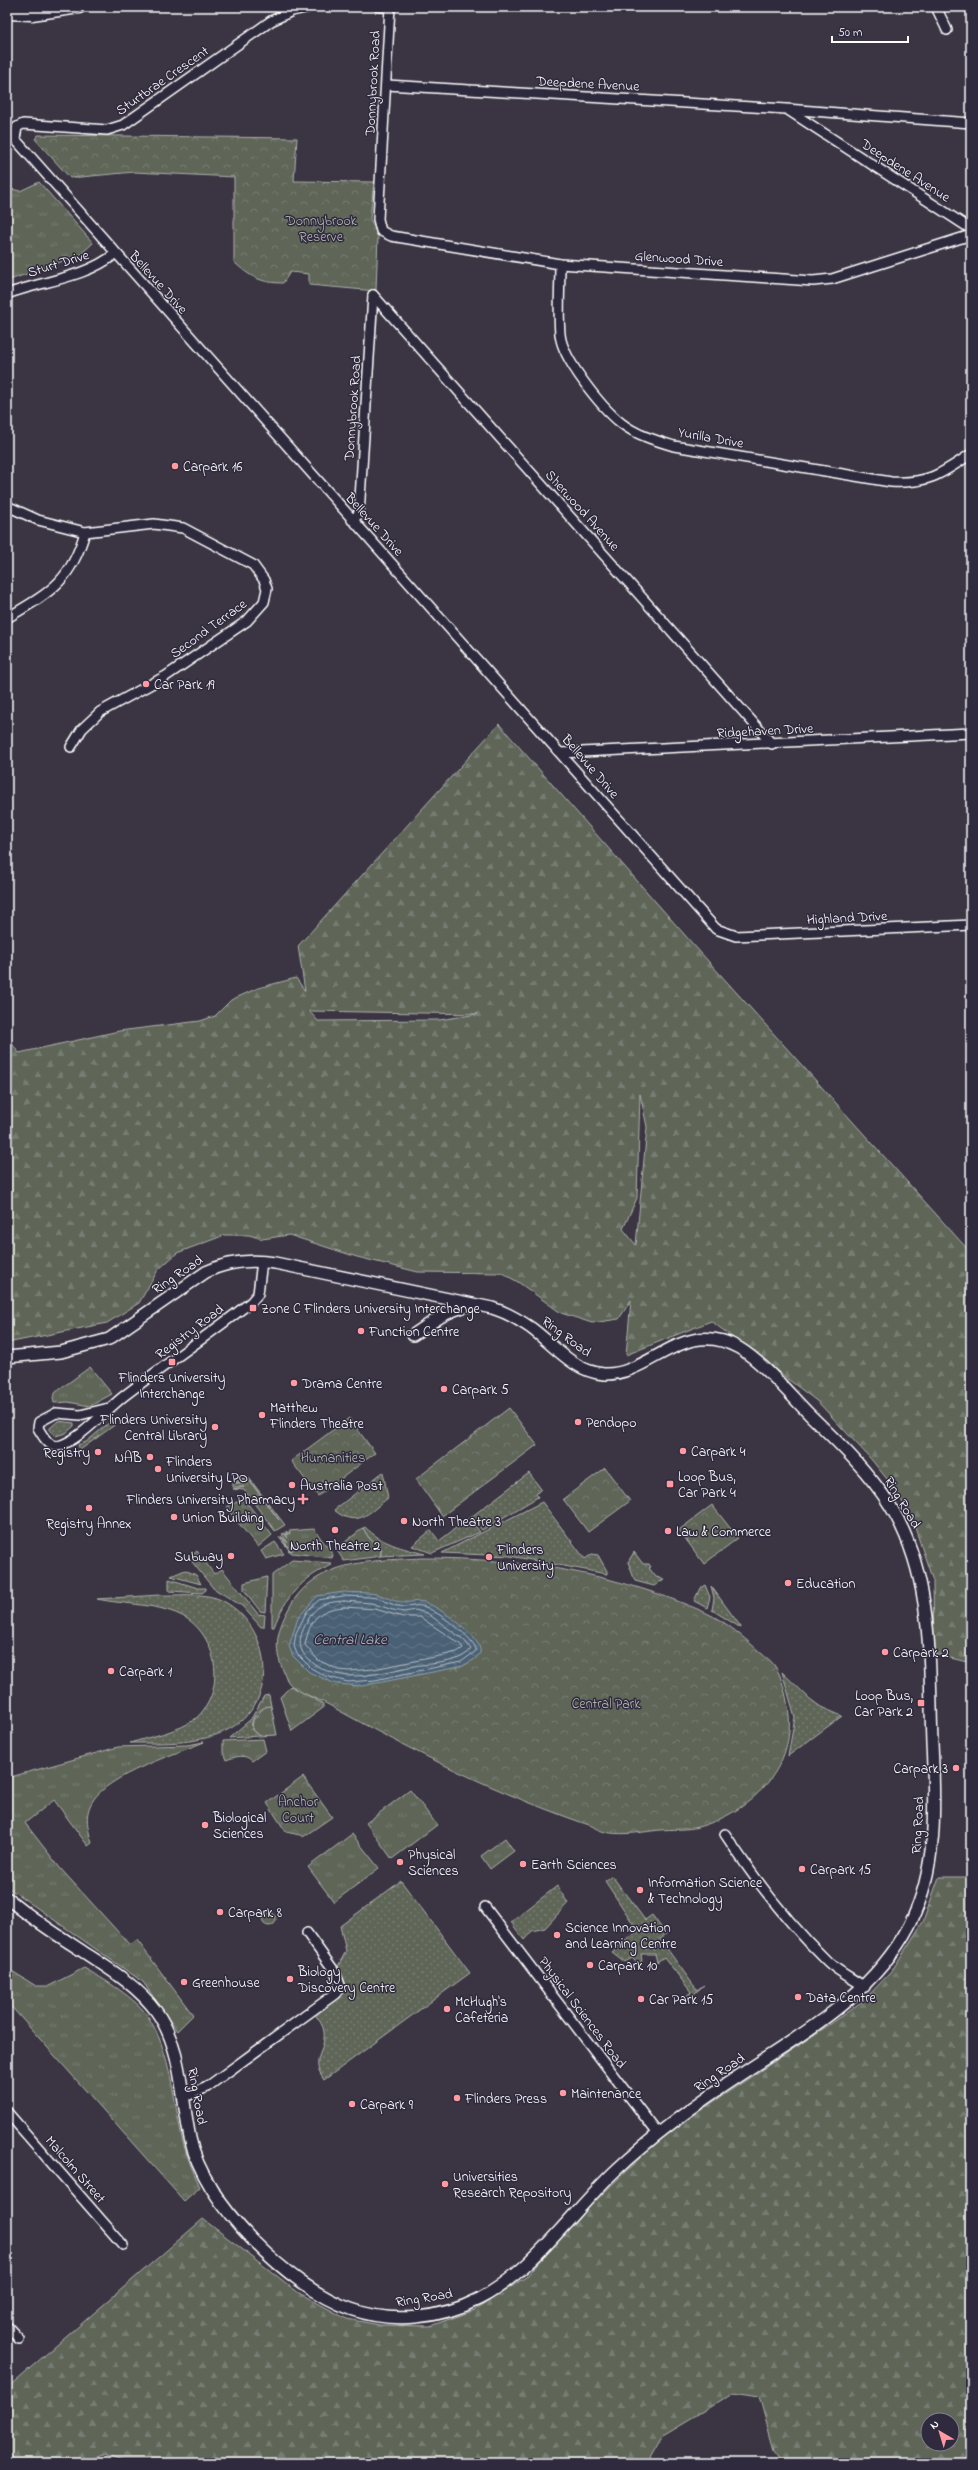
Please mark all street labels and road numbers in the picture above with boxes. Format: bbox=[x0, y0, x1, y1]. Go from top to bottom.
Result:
street label: Donnybrook Road bbox=[360, 30, 388, 137]
street label: Sturtbrae Crescent bbox=[112, 41, 214, 121]
street label: Deepdene Avenue bbox=[535, 71, 641, 98]
street label: Deepdene Avenue bbox=[855, 134, 955, 209]
street label: Sturt Drive bbox=[25, 245, 93, 284]
street label: Bellevue Drive bbox=[123, 246, 193, 320]
street label: Glenwood Drive bbox=[634, 246, 724, 273]
street label: Donnybrook Road bbox=[339, 355, 369, 462]
street label: Yurilla Drive bbox=[676, 422, 746, 455]
street label: Sherwood Avenue bbox=[540, 466, 625, 557]
street label: Bellevue Drive bbox=[339, 488, 409, 562]
street label: Second Terrace bbox=[166, 594, 252, 664]
street label: Ridgehaven Drive bbox=[716, 718, 815, 746]
street label: Bellevue Drive bbox=[555, 730, 624, 804]
street label: Highland Drive bbox=[806, 906, 889, 932]
street label: Ring Road bbox=[148, 1250, 208, 1301]
street label: Registry Road bbox=[151, 1299, 229, 1366]
street label: Ring Road bbox=[536, 1312, 595, 1364]
street label: Ring Road bbox=[877, 1473, 926, 1533]
street label: Ring Road bbox=[907, 1796, 931, 1854]
street label: Physical Sciences Road bbox=[532, 1953, 631, 2074]
street label: Ring Road bbox=[690, 2048, 750, 2099]
street label: Ring Road bbox=[180, 2066, 212, 2127]
street label: Malcolm Street bbox=[40, 2132, 110, 2209]
street label: Ring Road bbox=[394, 2284, 455, 2314]

